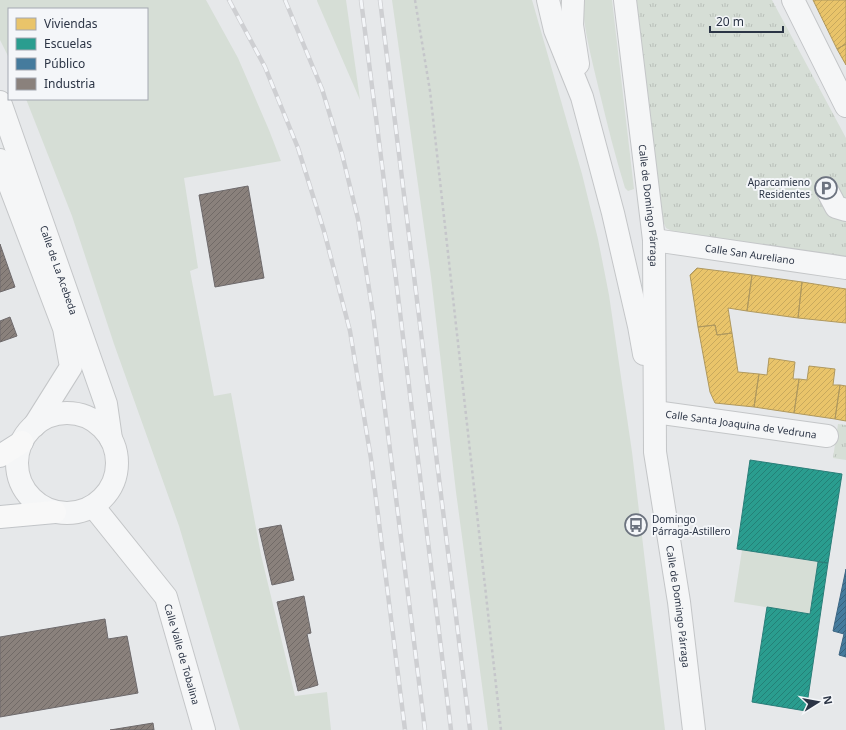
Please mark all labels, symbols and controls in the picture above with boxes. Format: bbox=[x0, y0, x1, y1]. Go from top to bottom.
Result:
legend bbox=[8, 8, 148, 100]
scale bar bbox=[710, 8, 783, 34]
text: 20 m bbox=[716, 13, 744, 30]
text: Viviendas bbox=[44, 15, 98, 32]
text: Escuelas bbox=[44, 35, 92, 52]
text: Público bbox=[44, 55, 85, 72]
text: Industria bbox=[44, 75, 95, 92]
street label: Calle de Domingo Párraga bbox=[635, 143, 661, 267]
place label: Aparcamieno Residentes bbox=[748, 175, 810, 201]
parking icon: Aparcamieno Residentes bbox=[813, 175, 839, 201]
street label: Calle de La Acebeda bbox=[37, 223, 81, 316]
street label: Calle San Aureliano bbox=[704, 241, 796, 267]
street label: Calle Santa Joaquina de Vedruna bbox=[665, 407, 818, 441]
bus stop icon: Domingo Párraga-Astillero bbox=[623, 512, 649, 538]
place label: Domingo Párraga-Astillero bbox=[652, 512, 730, 538]
street label: Calle de Domingo Párraga bbox=[663, 544, 694, 668]
street label: Calle Valle de Tobalina bbox=[161, 602, 203, 706]
north arrow bbox=[798, 682, 838, 722]
text: N bbox=[820, 694, 837, 706]

